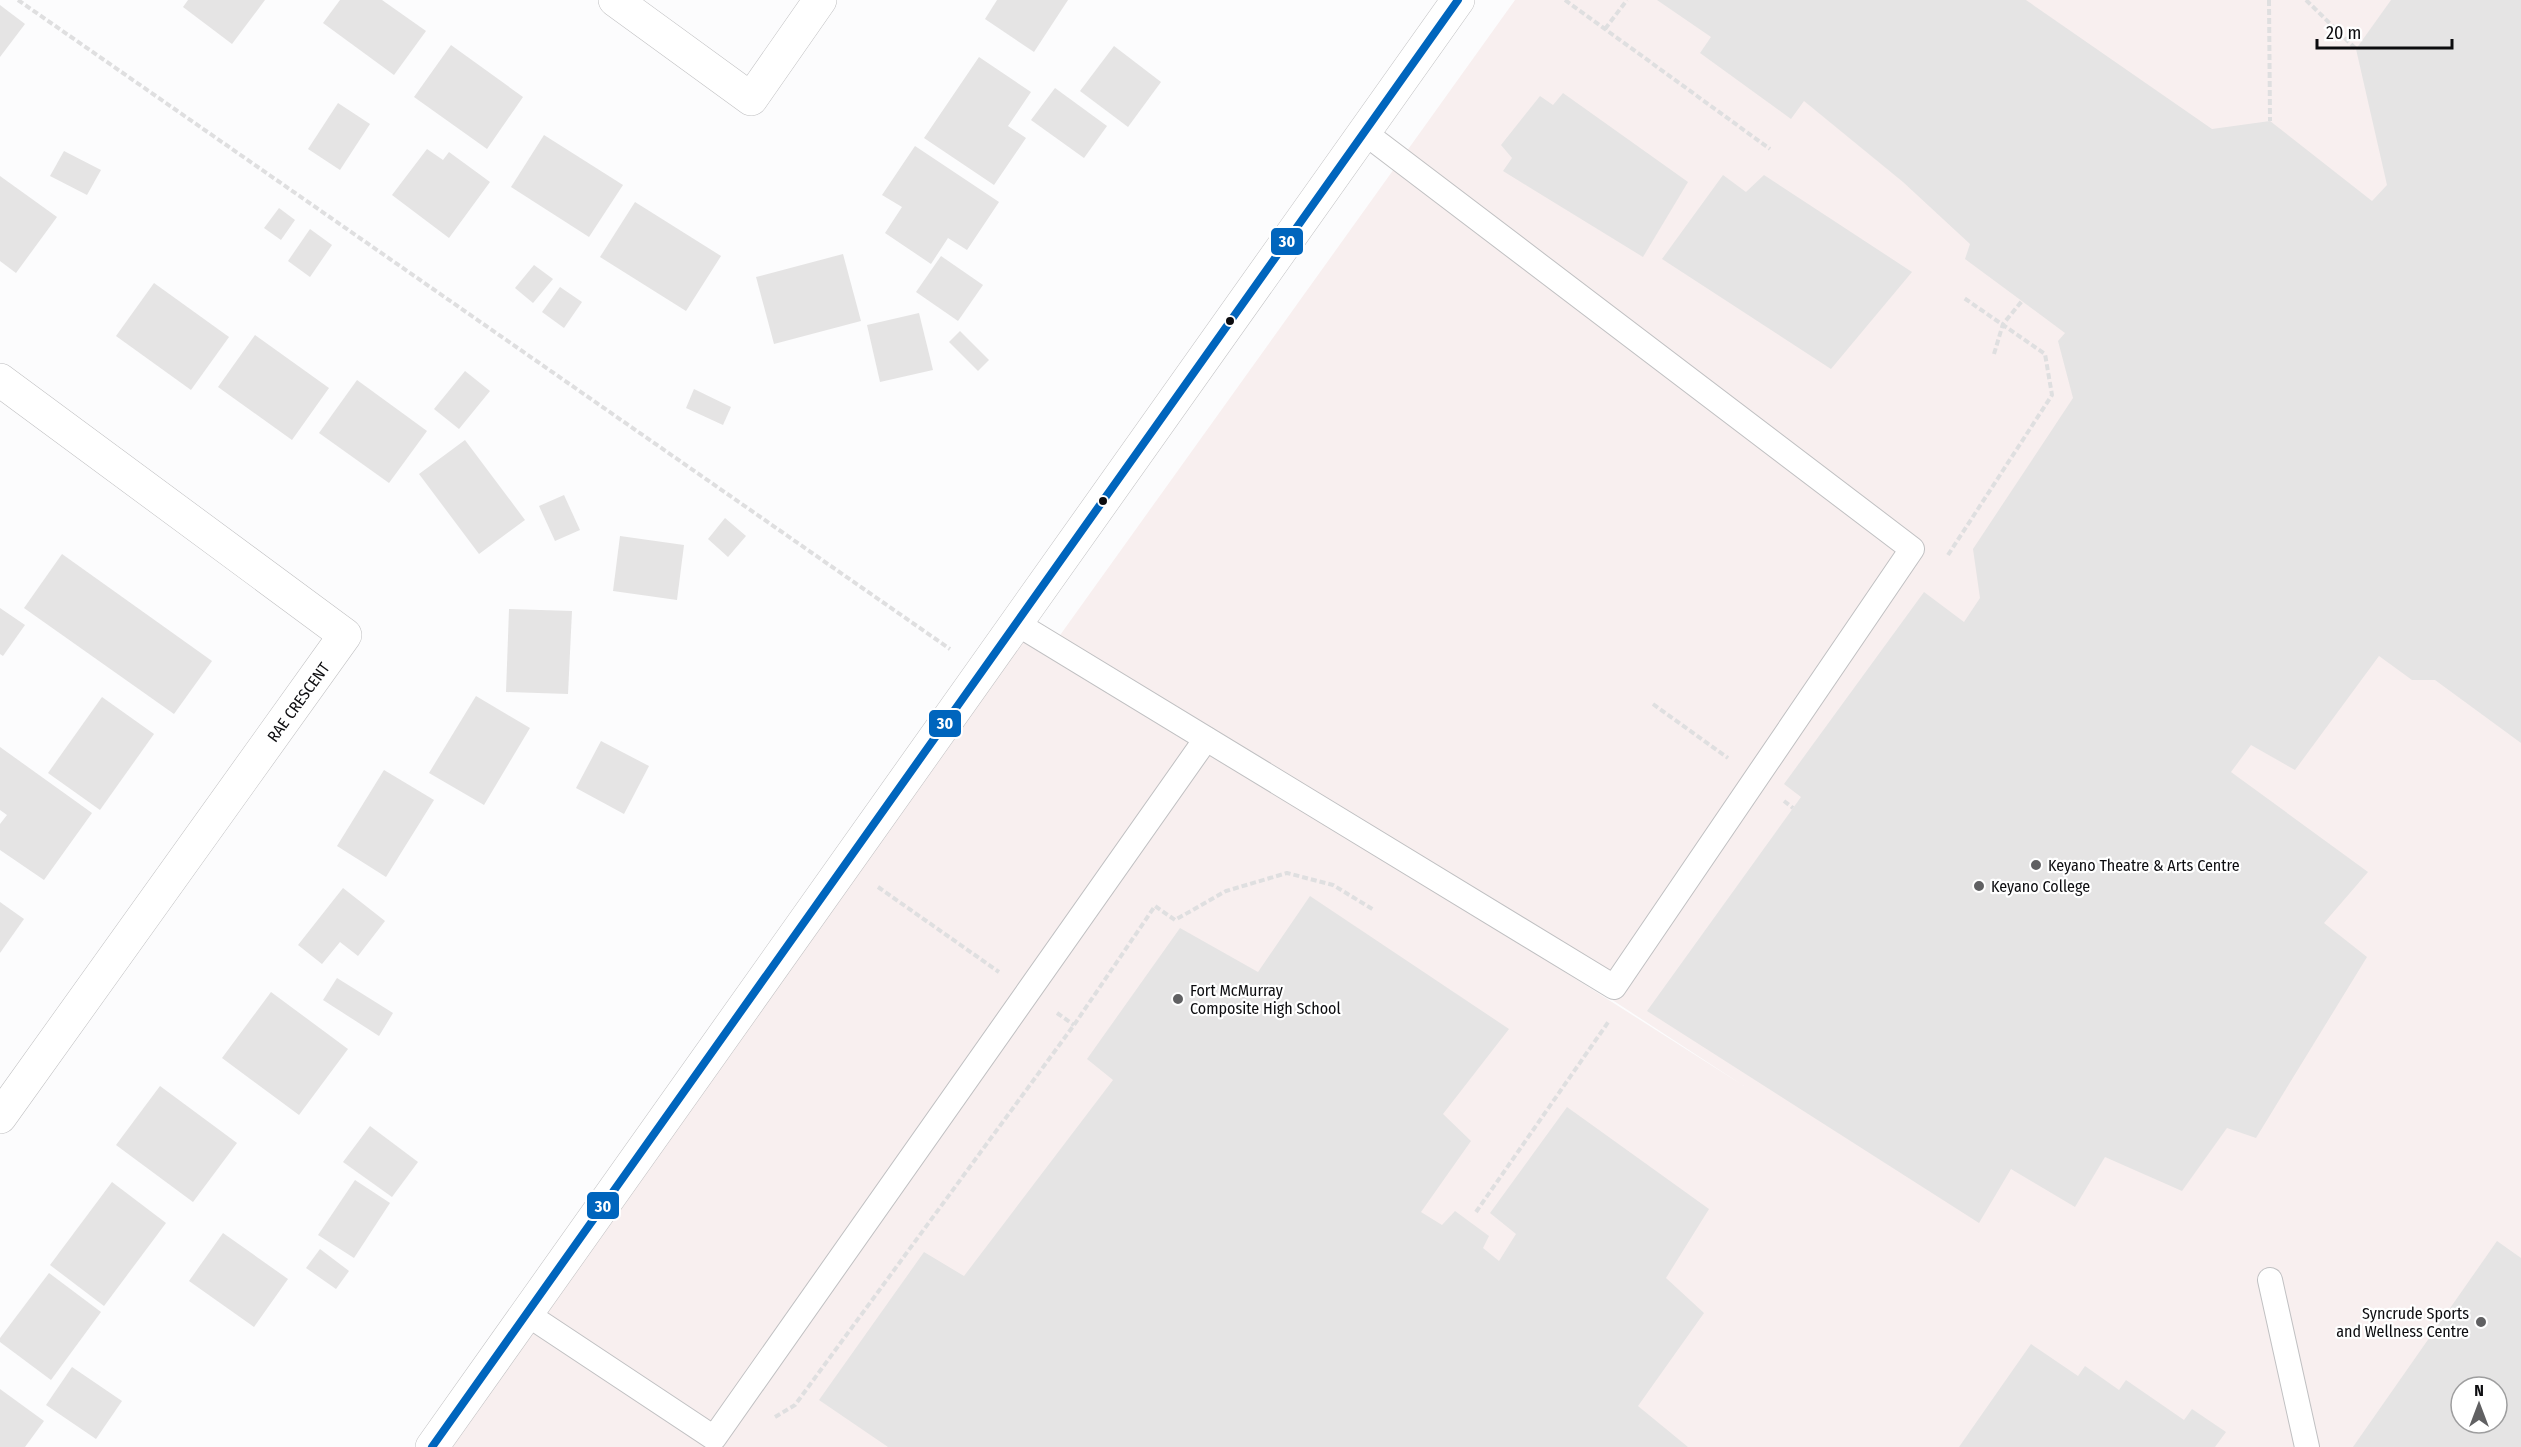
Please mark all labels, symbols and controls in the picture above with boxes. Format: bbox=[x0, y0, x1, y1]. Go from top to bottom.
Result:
scale bar bbox=[2317, 12, 2452, 50]
text: 20 m bbox=[2326, 22, 2361, 44]
line badge: 30 bbox=[1270, 227, 1304, 256]
text: 30 bbox=[1278, 232, 1295, 251]
unlabelled marker bbox=[1224, 315, 1236, 327]
unlabelled marker bbox=[1097, 495, 1109, 507]
street label: RAE CRESCENT bbox=[263, 658, 334, 746]
line badge: 30 bbox=[928, 709, 962, 738]
text: 30 bbox=[936, 714, 953, 733]
place label: Keyano Theatre & Arts Centre bbox=[2048, 856, 2240, 875]
marker: Keyano Theatre & Arts Centre bbox=[2029, 858, 2043, 872]
place label: Keyano College bbox=[1991, 877, 2090, 896]
marker: Keyano College bbox=[1972, 879, 1986, 893]
place label: Fort McMurray Composite High School bbox=[1190, 981, 1341, 1018]
marker: Fort McMurray Composite High School bbox=[1171, 992, 1185, 1006]
line badge: 30 bbox=[586, 1191, 620, 1220]
text: 30 bbox=[594, 1197, 611, 1216]
place label: Syncrude Sports and Wellness Centre bbox=[2336, 1304, 2469, 1341]
marker: Syncrude Sports and Wellness Centre bbox=[2474, 1315, 2488, 1329]
north arrow bbox=[2449, 1375, 2509, 1435]
text: N bbox=[2474, 1381, 2484, 1400]

